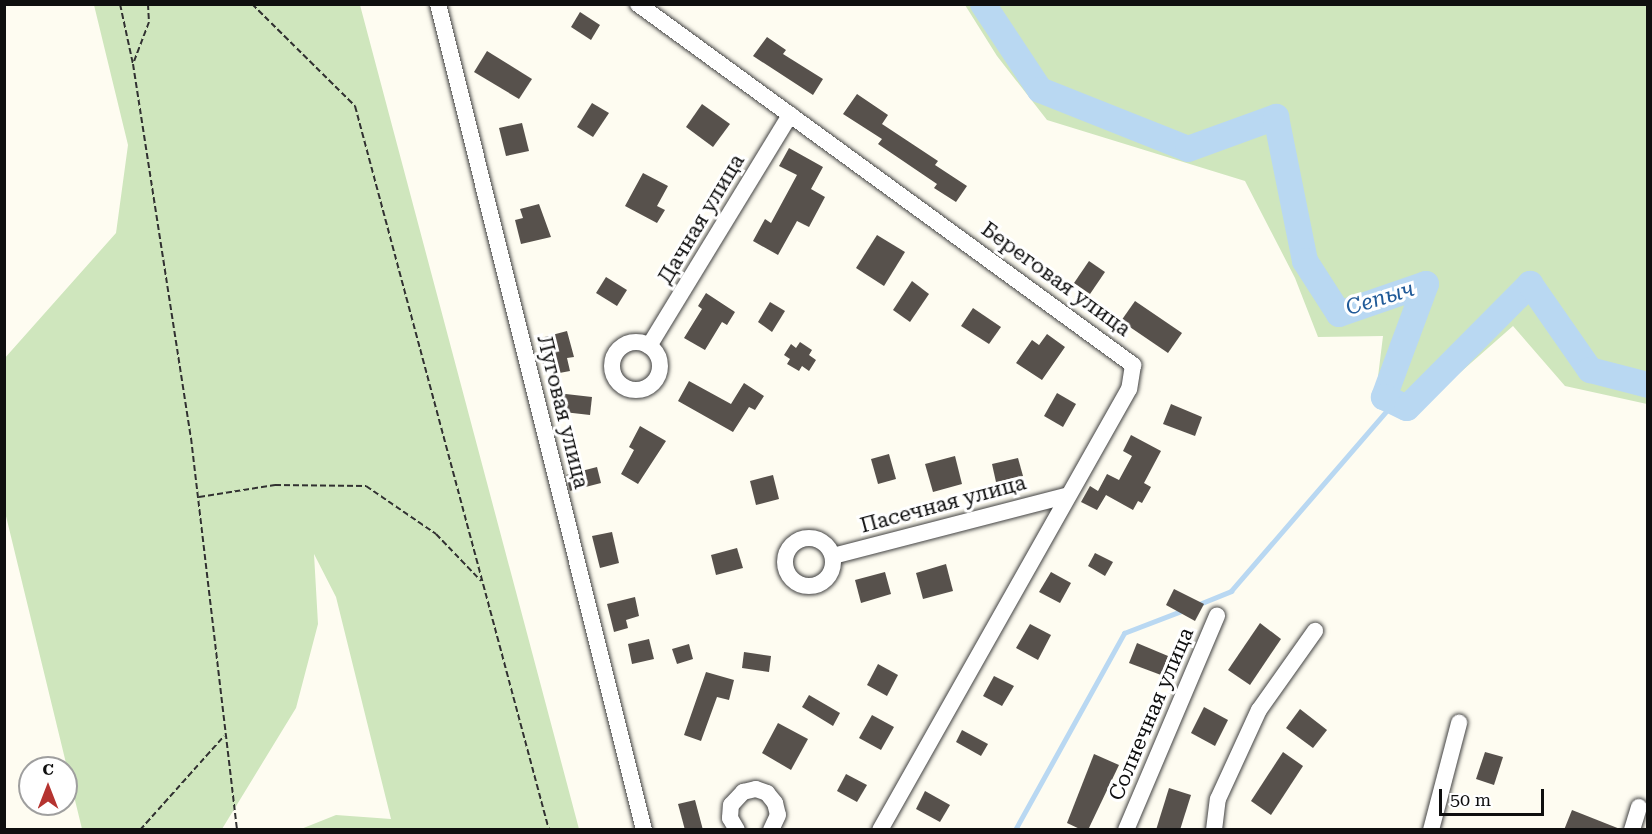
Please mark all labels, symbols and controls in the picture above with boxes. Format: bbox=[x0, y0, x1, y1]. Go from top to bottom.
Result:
street label: Дачная улица bbox=[652, 150, 750, 288]
street label: Береговая улица bbox=[976, 216, 1136, 342]
water label: Сепыч bbox=[1343, 275, 1417, 321]
street label: Луговая улица bbox=[532, 333, 594, 491]
street label: Пасечная улица bbox=[857, 470, 1029, 538]
street label: Солнечная улица bbox=[1103, 624, 1199, 804]
north arrow bbox=[18, 756, 78, 816]
text: С bbox=[42, 760, 54, 779]
scale bar bbox=[1442, 777, 1547, 815]
text: 50 m bbox=[1450, 789, 1491, 810]

